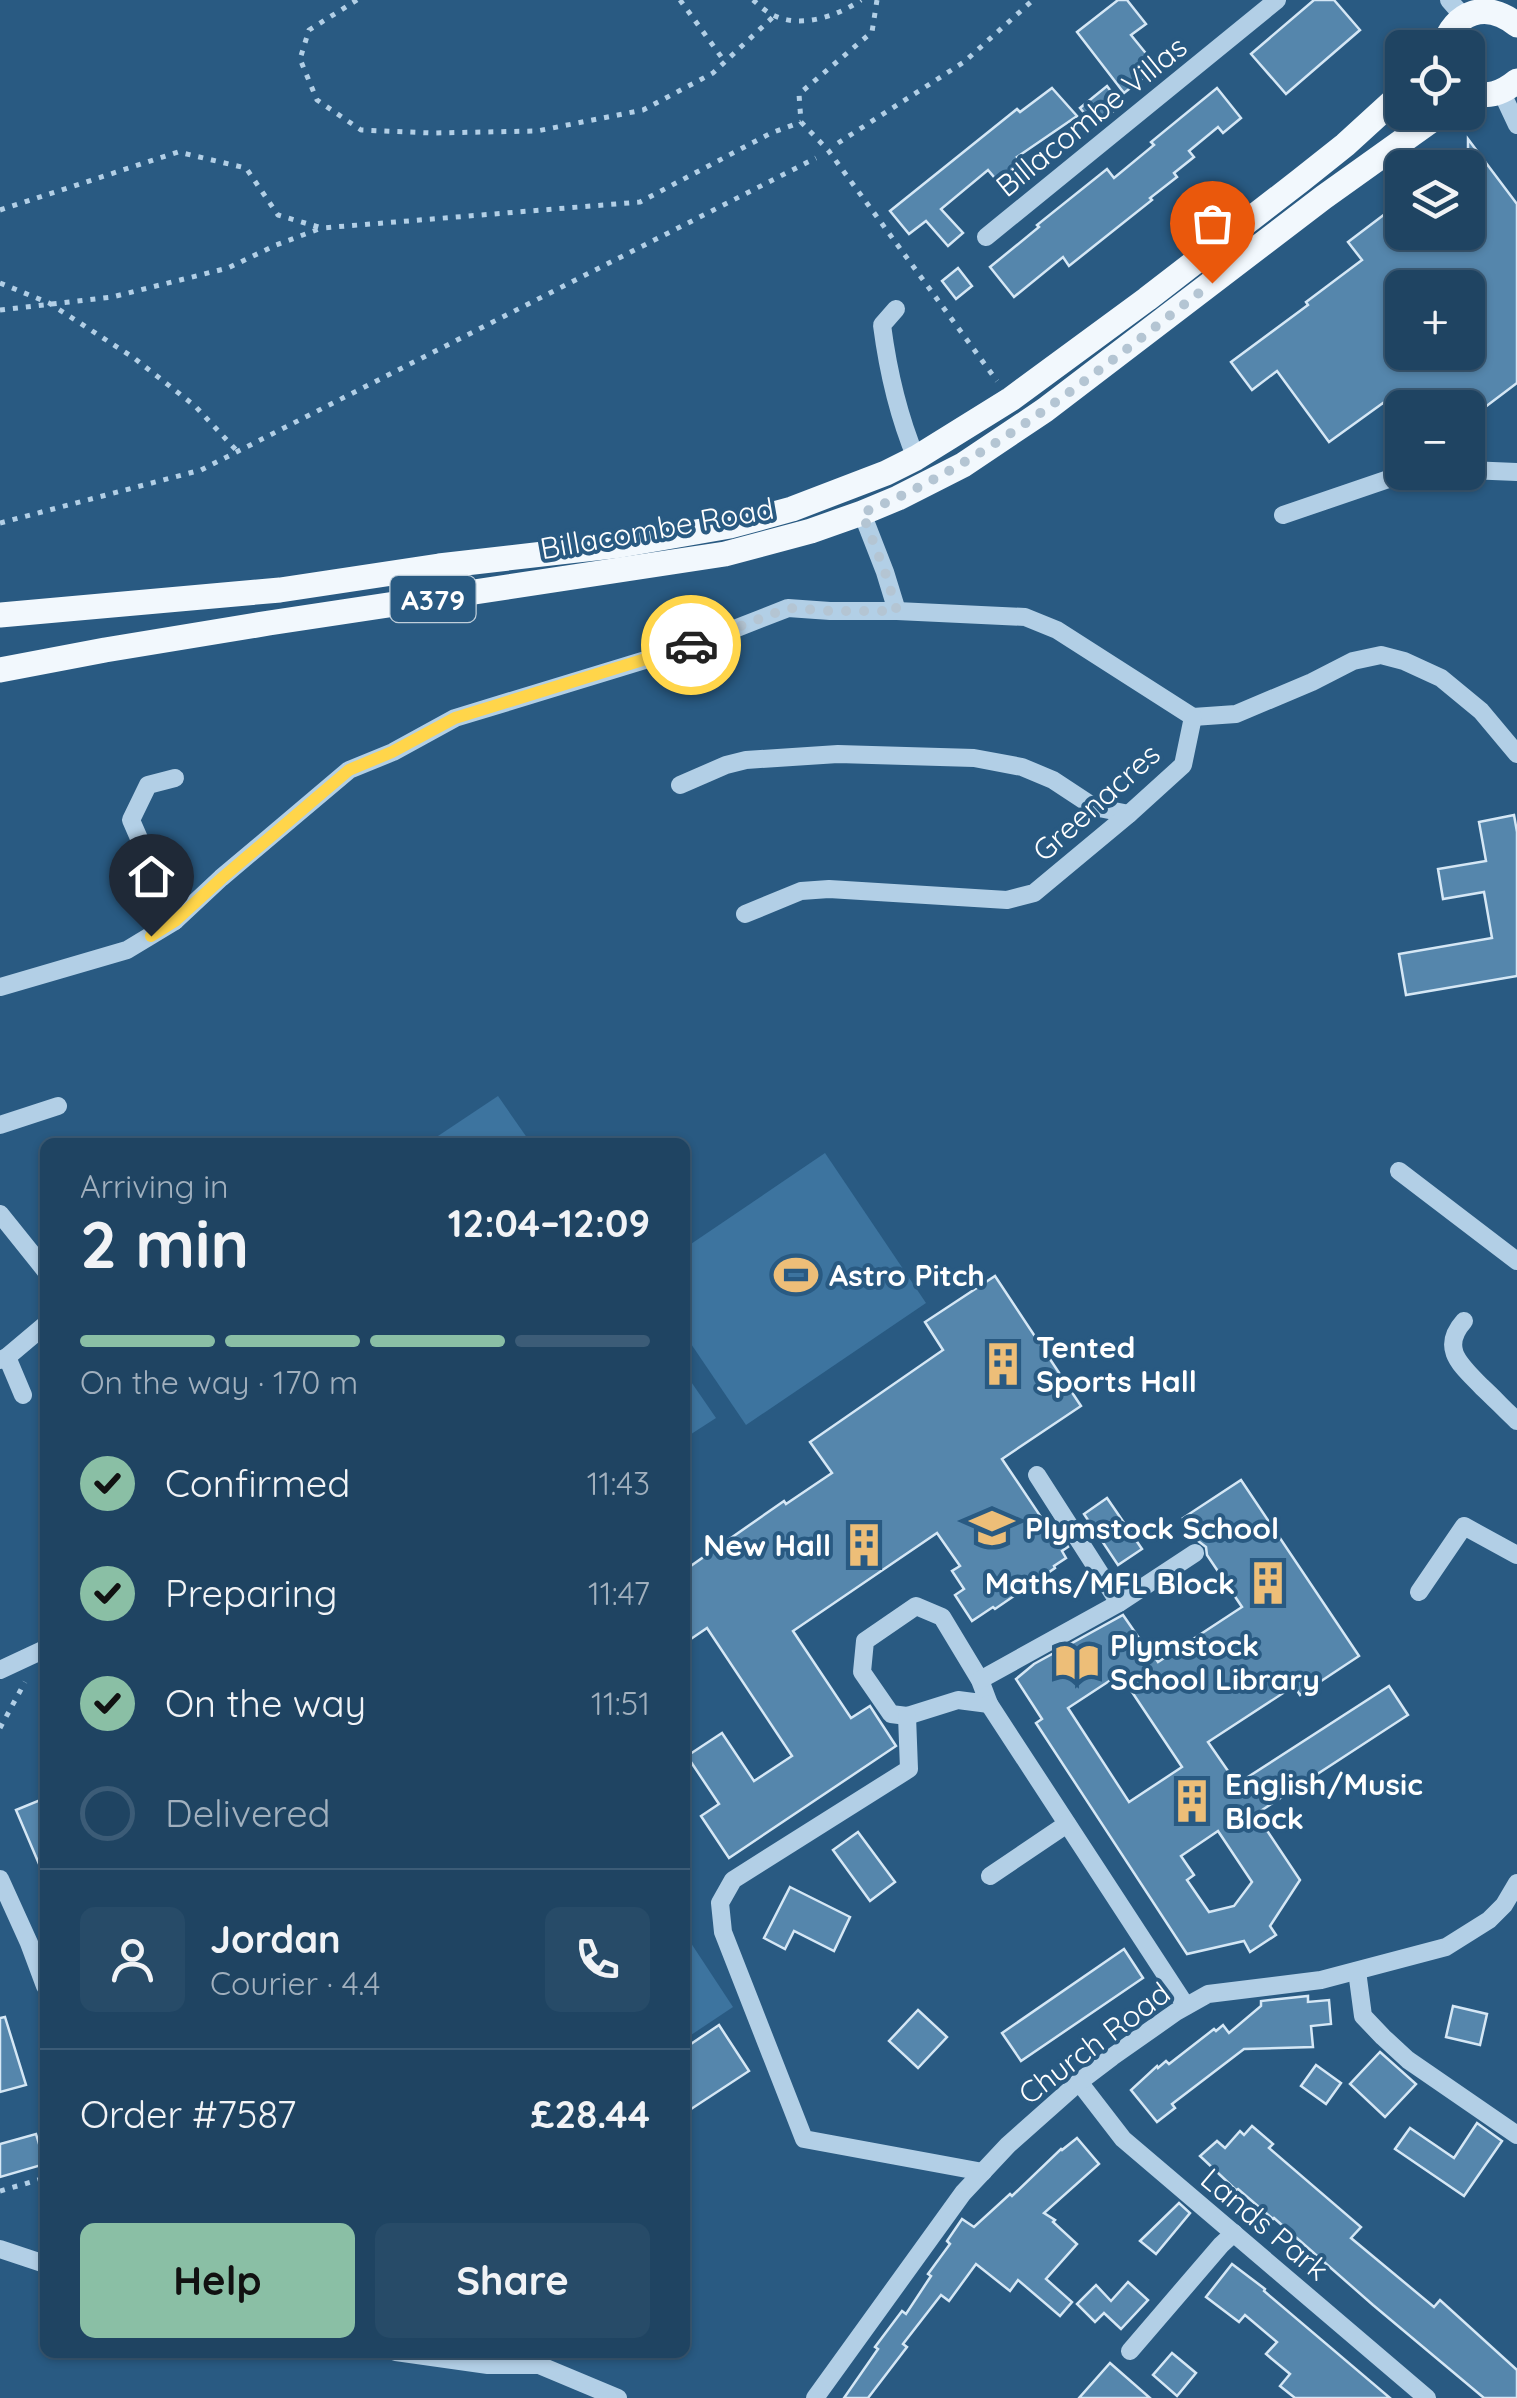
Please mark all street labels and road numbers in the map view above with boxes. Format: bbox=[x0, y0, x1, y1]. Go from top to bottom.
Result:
street label: Billacombe Villas bbox=[988, 27, 1194, 205]
street label: Billacombe Road bbox=[537, 489, 777, 567]
road number: A379 bbox=[390, 576, 476, 622]
street label: Greenacres bbox=[1024, 735, 1168, 869]
street label: Church Road bbox=[1011, 1974, 1177, 2112]
street label: Lands Park bbox=[1193, 2159, 1337, 2289]

